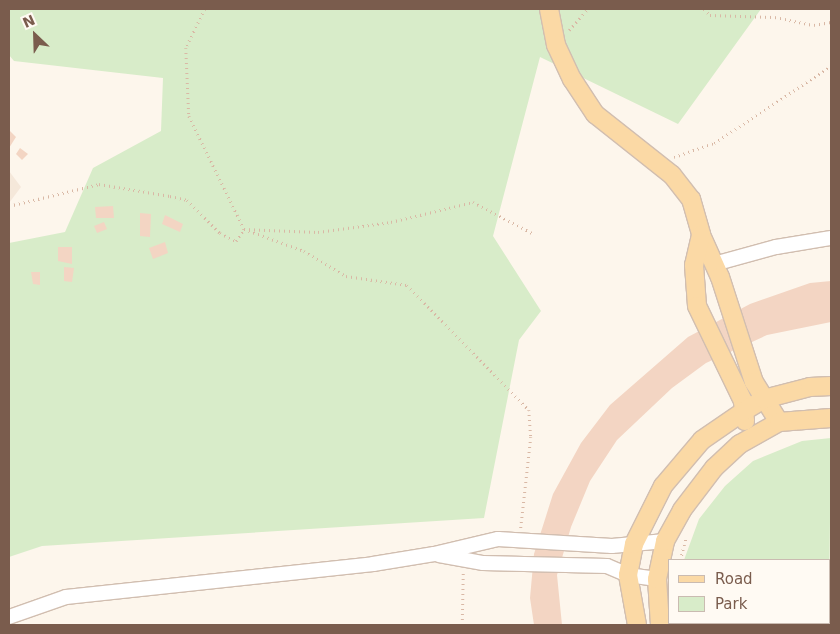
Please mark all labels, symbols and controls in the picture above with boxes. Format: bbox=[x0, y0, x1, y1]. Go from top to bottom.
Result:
north arrow bbox=[10, 10, 60, 60]
text: N bbox=[20, 12, 38, 31]
legend bbox=[668, 559, 830, 624]
text: Road bbox=[715, 570, 753, 588]
text: Park bbox=[715, 595, 747, 613]

